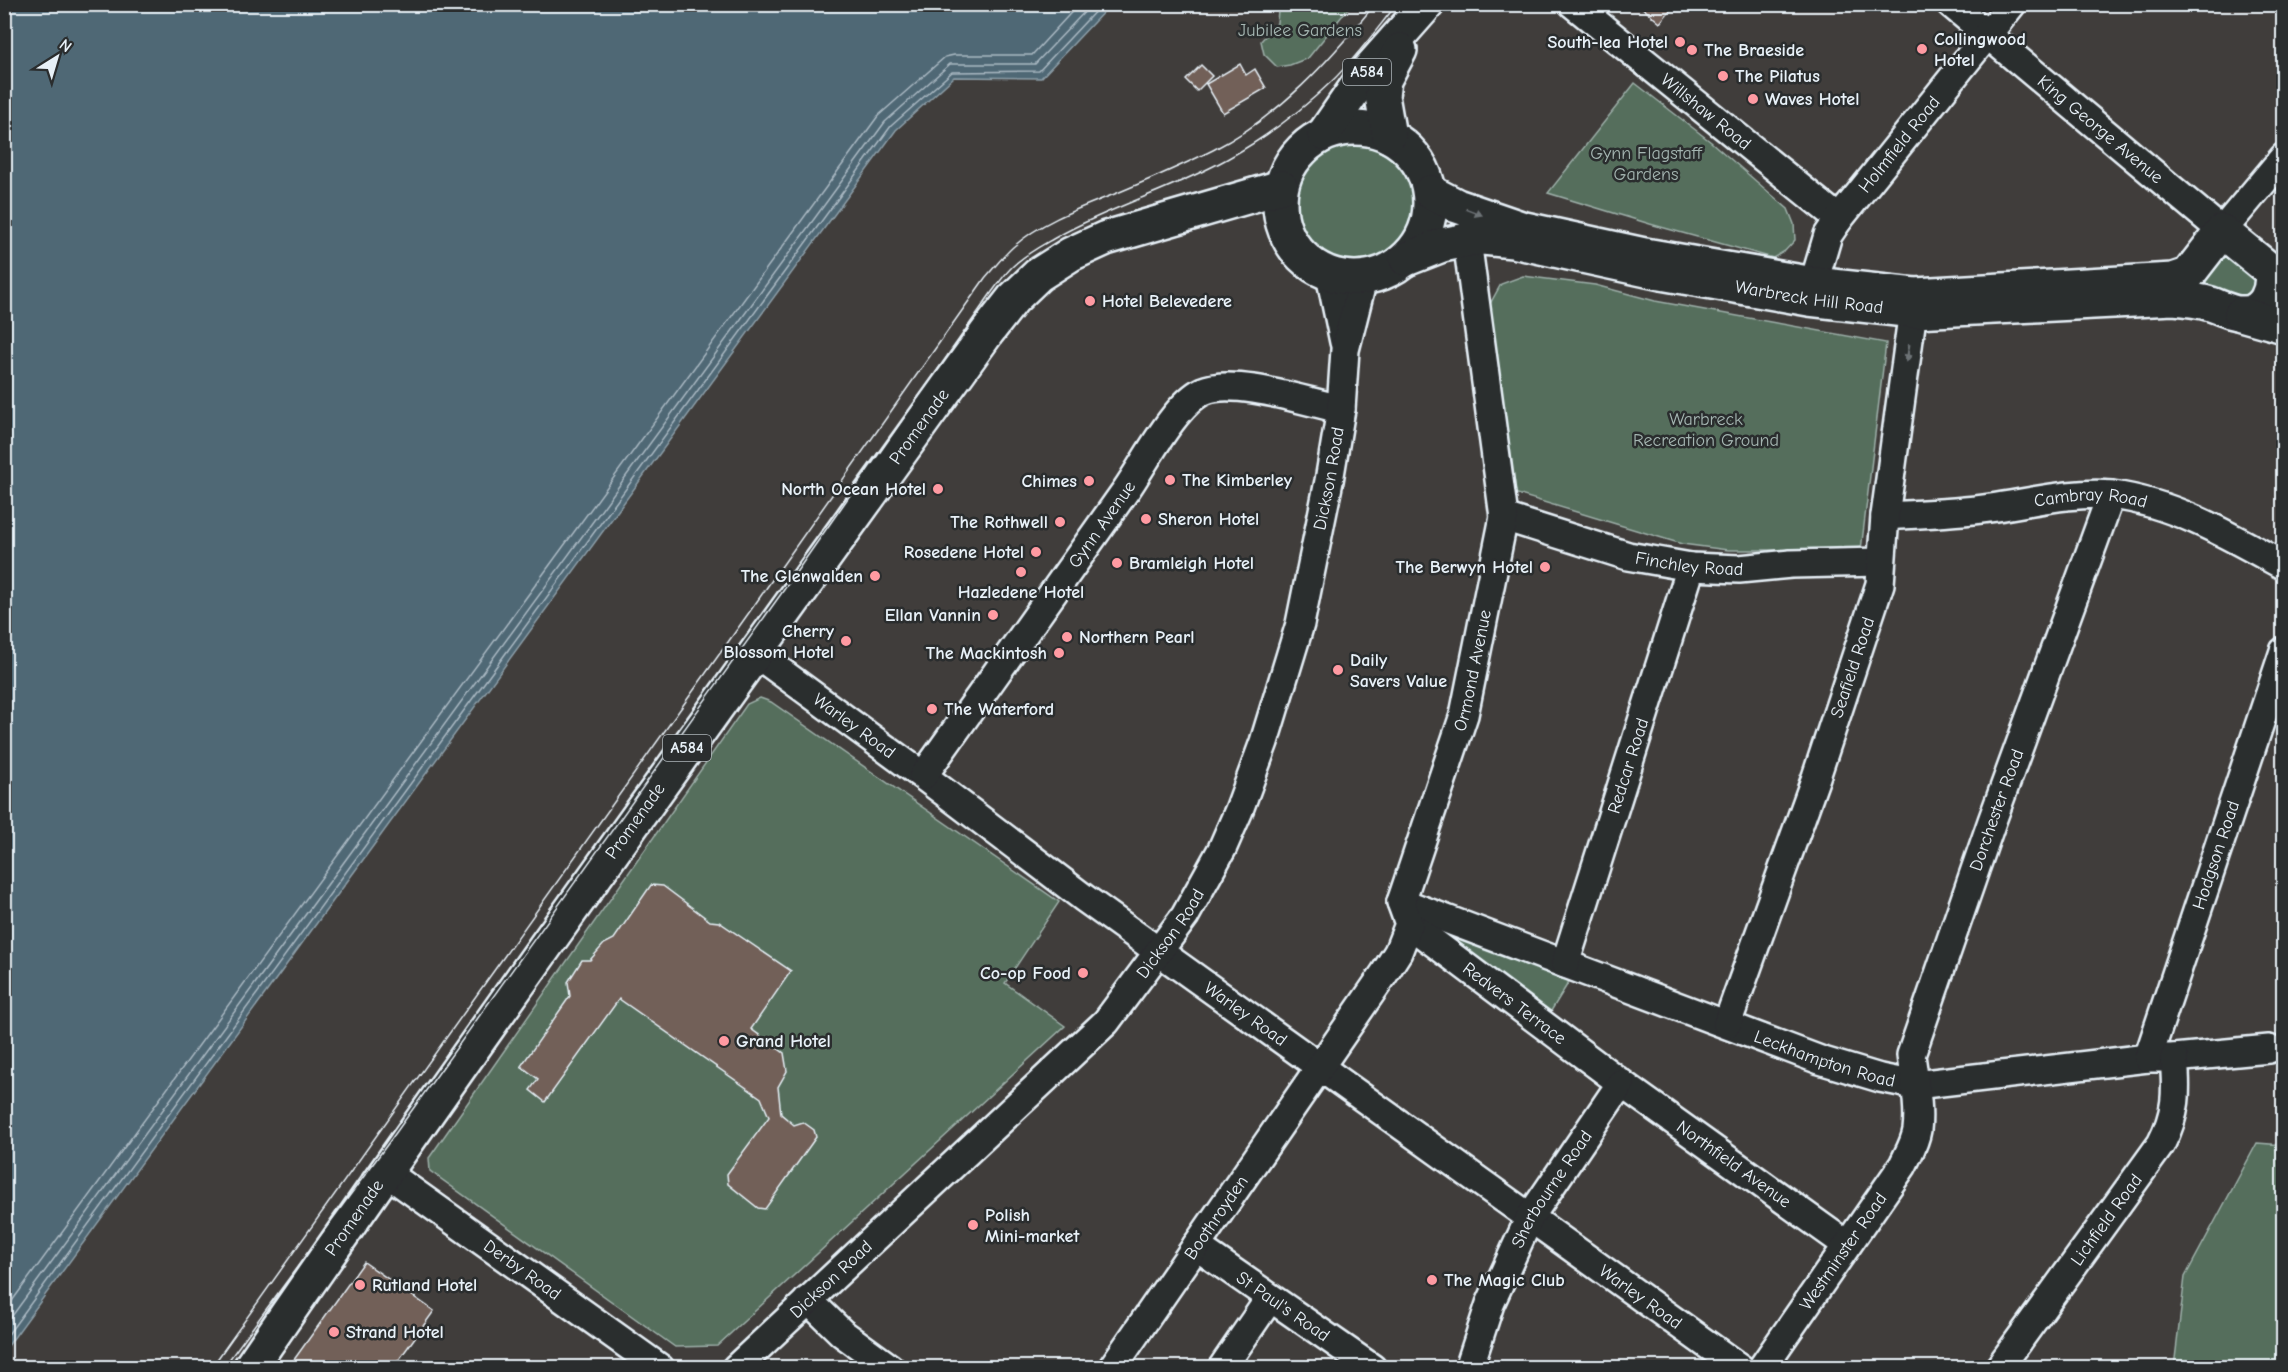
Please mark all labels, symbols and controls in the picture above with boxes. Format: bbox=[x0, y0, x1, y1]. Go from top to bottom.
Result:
park label: Jubilee Gardens bbox=[1238, 20, 1362, 41]
north arrow bbox=[27, 27, 87, 87]
place label: Collingwood Hotel bbox=[1934, 29, 2026, 71]
place label: South-lea Hotel bbox=[1547, 32, 1668, 53]
text: N bbox=[56, 35, 75, 56]
marker: South-lea Hotel bbox=[1673, 35, 1687, 49]
place label: The Braeside bbox=[1704, 40, 1804, 61]
marker: Collingwood Hotel bbox=[1915, 42, 1929, 56]
marker: The Braeside bbox=[1685, 43, 1699, 57]
road number: A584 bbox=[1343, 59, 1391, 85]
place label: The Pilatus bbox=[1735, 66, 1820, 87]
street label: Willshaw Road bbox=[1657, 69, 1755, 154]
marker: The Pilatus bbox=[1716, 69, 1730, 83]
street label: King George Avenue bbox=[2033, 71, 2168, 188]
place label: Waves Hotel bbox=[1765, 89, 1859, 110]
marker: Waves Hotel bbox=[1746, 92, 1760, 106]
street label: Holmfield Road bbox=[1854, 92, 1944, 197]
park label: Gynn Flagstaff Gardens bbox=[1590, 143, 1703, 185]
one-way arrow bbox=[1466, 207, 1484, 217]
street label: Warbreck Hill Road bbox=[1733, 276, 1884, 318]
place label: Hotel Belevedere bbox=[1102, 291, 1232, 312]
marker: Hotel Belevedere bbox=[1083, 294, 1097, 308]
one-way arrow bbox=[1903, 343, 1913, 362]
street label: Promenade bbox=[885, 385, 953, 468]
park label: Warbreck Recreation Ground bbox=[1633, 409, 1779, 451]
street label: Dickson Road bbox=[1309, 425, 1348, 532]
place label: The Kimberley bbox=[1182, 470, 1293, 491]
place label: Chimes bbox=[1021, 471, 1077, 492]
marker: The Kimberley bbox=[1163, 473, 1177, 487]
marker: Chimes bbox=[1082, 474, 1096, 488]
street label: Gynn Avenue bbox=[1064, 477, 1140, 572]
place label: North Ocean Hotel bbox=[781, 479, 926, 500]
marker: North Ocean Hotel bbox=[931, 482, 945, 496]
street label: Cambray Road bbox=[2032, 484, 2150, 512]
place label: Sheron Hotel bbox=[1158, 509, 1259, 530]
place label: The Rothwell bbox=[950, 512, 1048, 533]
marker: Sheron Hotel bbox=[1139, 512, 1153, 526]
marker: The Rothwell bbox=[1053, 515, 1067, 529]
place label: Rosedene Hotel bbox=[904, 542, 1024, 563]
marker: Rosedene Hotel bbox=[1029, 545, 1043, 559]
street label: Finchley Road bbox=[1634, 547, 1744, 580]
place label: Bramleigh Hotel bbox=[1129, 553, 1254, 574]
marker: Bramleigh Hotel bbox=[1110, 556, 1124, 570]
place label: The Berwyn Hotel bbox=[1395, 557, 1533, 578]
marker: The Berwyn Hotel bbox=[1538, 560, 1552, 574]
marker: Hazledene Hotel bbox=[1014, 565, 1028, 579]
place label: The Glenwalden bbox=[741, 566, 863, 587]
marker: The Glenwalden bbox=[868, 569, 882, 583]
place label: Hazledene Hotel bbox=[958, 582, 1084, 603]
place label: Ellan Vannin bbox=[885, 605, 981, 626]
marker: Ellan Vannin bbox=[986, 608, 1000, 622]
street label: Ormond Avenue bbox=[1449, 608, 1496, 734]
street label: Seafield Road bbox=[1826, 614, 1879, 720]
place label: Cherry Blossom Hotel bbox=[723, 621, 835, 663]
place label: Northern Pearl bbox=[1079, 627, 1194, 648]
marker: Northern Pearl bbox=[1060, 630, 1074, 644]
marker: Cherry Blossom Hotel bbox=[839, 634, 853, 648]
place label: The Mackintosh bbox=[926, 643, 1047, 664]
marker: The Mackintosh bbox=[1052, 646, 1066, 660]
place label: Daily Savers Value bbox=[1350, 650, 1447, 692]
marker: Daily Savers Value bbox=[1331, 663, 1345, 677]
street label: Warley Road bbox=[809, 689, 899, 763]
place label: The Waterford bbox=[944, 699, 1054, 720]
marker: The Waterford bbox=[925, 702, 939, 716]
street label: Redcar Road bbox=[1603, 715, 1653, 816]
road number: A584 bbox=[663, 735, 711, 761]
street label: Dorchester Road bbox=[1965, 746, 2028, 874]
street label: Promenade bbox=[601, 779, 669, 863]
street label: Hodgson Road bbox=[2188, 798, 2244, 912]
street label: Dickson Road bbox=[1132, 885, 1208, 982]
street label: Redvers Terrace bbox=[1459, 958, 1570, 1049]
place label: Co-op Food bbox=[980, 963, 1071, 984]
marker: Co-op Food bbox=[1076, 966, 1090, 980]
street label: Warley Road bbox=[1200, 977, 1291, 1050]
street label: Leckhampton Road bbox=[1751, 1026, 1897, 1091]
place label: Grand Hotel bbox=[736, 1031, 831, 1052]
marker: Grand Hotel bbox=[717, 1034, 731, 1048]
street label: Northfield Avenue bbox=[1673, 1116, 1795, 1212]
street label: Sherbourne Road bbox=[1507, 1126, 1596, 1251]
street label: Lichfield Road bbox=[2066, 1170, 2146, 1270]
street label: Boothroyden bbox=[1180, 1171, 1252, 1263]
street label: Promenade bbox=[320, 1175, 388, 1260]
street label: Westminster Road bbox=[1795, 1189, 1891, 1314]
place label: Polish Mini-market bbox=[985, 1205, 1080, 1247]
marker: Polish Mini-market bbox=[966, 1218, 980, 1232]
street label: Derby Road bbox=[480, 1235, 565, 1304]
street label: Dickson Road bbox=[786, 1236, 876, 1323]
street label: Warley Road bbox=[1595, 1260, 1686, 1334]
street label: St Paul's Road bbox=[1232, 1267, 1334, 1346]
place label: The Magic Club bbox=[1444, 1270, 1565, 1291]
marker: The Magic Club bbox=[1425, 1273, 1439, 1287]
place label: Rutland Hotel bbox=[372, 1275, 477, 1296]
marker: Rutland Hotel bbox=[353, 1278, 367, 1292]
place label: Strand Hotel bbox=[346, 1322, 444, 1343]
marker: Strand Hotel bbox=[327, 1325, 341, 1339]

